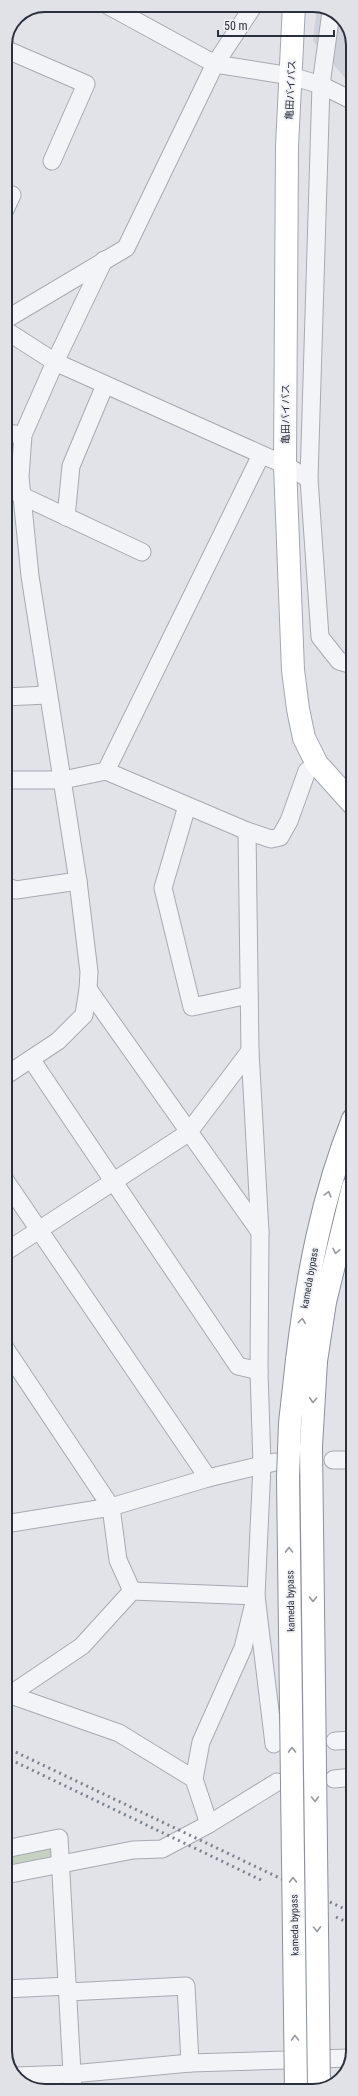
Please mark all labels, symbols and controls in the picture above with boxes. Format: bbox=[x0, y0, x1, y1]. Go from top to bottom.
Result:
scale bar bbox=[218, 12, 334, 38]
text: 50 m bbox=[224, 19, 248, 33]
street label: 亀田バイパス bbox=[283, 60, 298, 120]
street label: 亀田バイパス bbox=[280, 384, 291, 444]
one-way arrow bbox=[324, 1191, 332, 1197]
street label: kameda bypass bbox=[299, 1246, 320, 1309]
one-way arrow bbox=[332, 1248, 340, 1255]
one-way arrow bbox=[297, 1318, 306, 1324]
one-way arrow bbox=[309, 1397, 318, 1403]
one-way arrow bbox=[285, 1547, 293, 1553]
street label: kameda bypass bbox=[284, 1570, 297, 1632]
one-way arrow bbox=[309, 1596, 317, 1602]
one-way arrow bbox=[288, 1747, 296, 1753]
one-way arrow bbox=[311, 1796, 320, 1802]
one-way arrow bbox=[289, 1877, 297, 1883]
street label: kameda bypass bbox=[288, 1894, 301, 1956]
one-way arrow bbox=[313, 1926, 321, 1932]
one-way arrow bbox=[291, 2035, 299, 2041]

